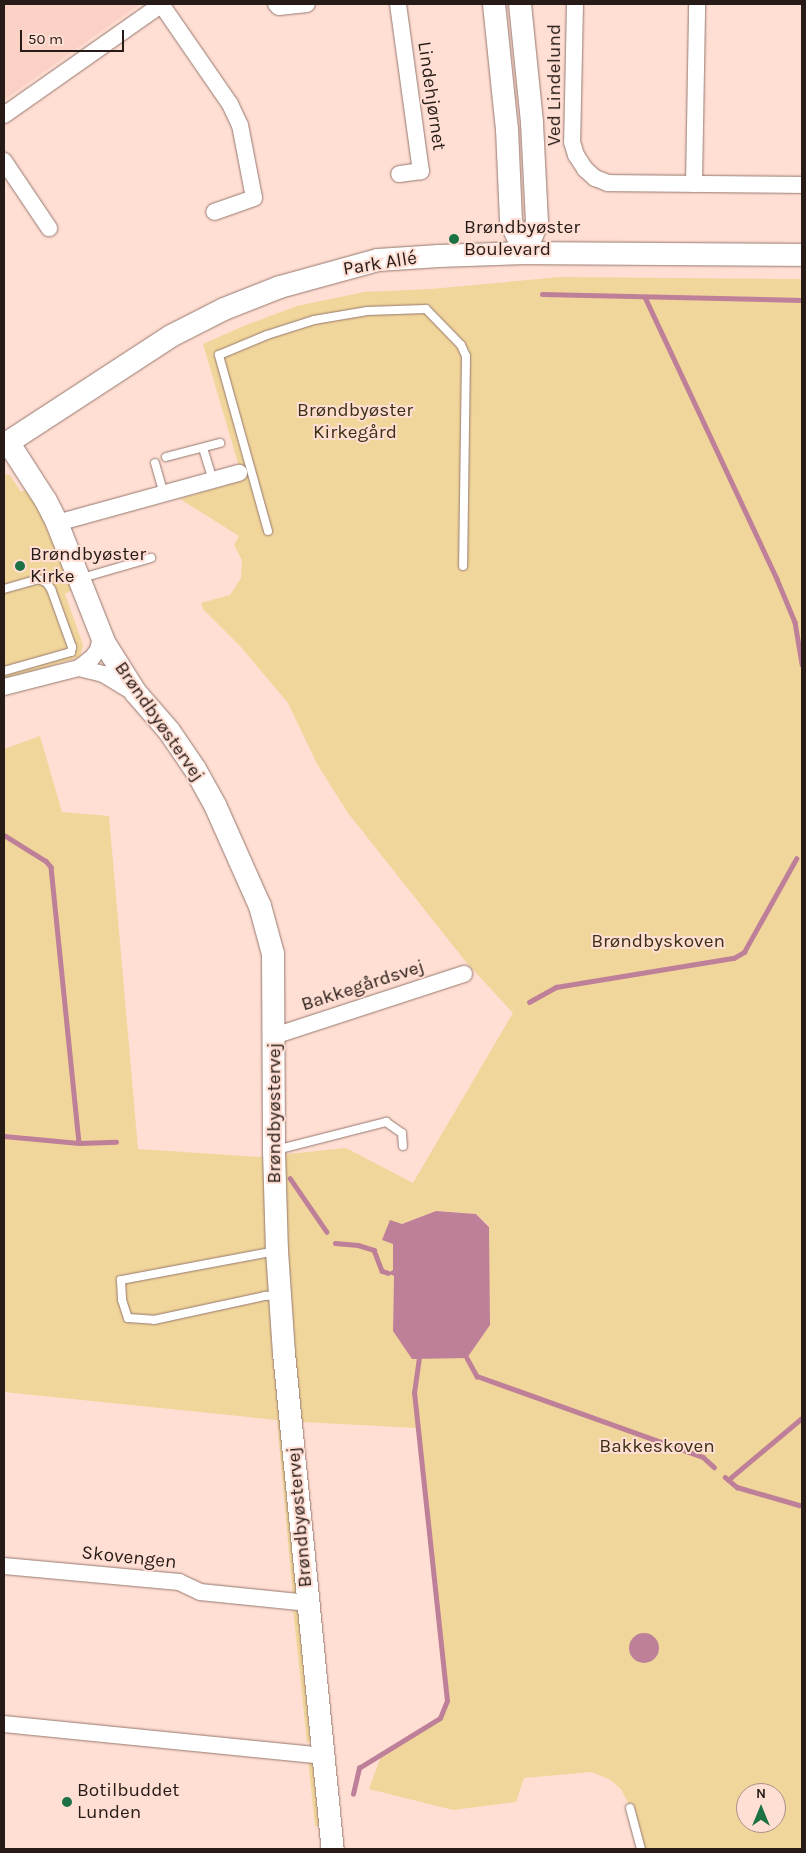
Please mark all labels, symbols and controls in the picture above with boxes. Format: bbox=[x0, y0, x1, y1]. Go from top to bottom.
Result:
scale bar bbox=[22, 20, 126, 52]
street label: Ved Lindelund bbox=[544, 24, 566, 146]
text: 50 m bbox=[28, 30, 63, 48]
street label: Lindehjørnet bbox=[412, 40, 450, 152]
place label: Brøndbyøster Boulevard bbox=[464, 217, 580, 261]
marker: Brøndbyøster Boulevard bbox=[448, 233, 460, 245]
street label: Park Allé bbox=[341, 247, 419, 281]
park label: Brøndbyøster Kirkegård bbox=[297, 400, 413, 444]
place label: Brøndbyøster Kirke bbox=[30, 544, 146, 588]
marker: Brøndbyøster Kirke bbox=[14, 560, 26, 572]
street label: Brøndbyøstervej bbox=[109, 658, 209, 786]
park label: Brøndbyskoven bbox=[591, 931, 725, 953]
street label: Bakkegårdsvej bbox=[299, 955, 427, 1017]
street label: Brøndbyøstervej bbox=[264, 1042, 286, 1184]
park label: Bakkeskoven bbox=[599, 1436, 715, 1458]
street label: Brøndbyøstervej bbox=[282, 1446, 318, 1588]
street label: Skovengen bbox=[80, 1542, 178, 1574]
place label: Botilbuddet Lunden bbox=[77, 1780, 179, 1824]
north arrow bbox=[736, 1783, 786, 1833]
text: N bbox=[756, 1785, 766, 1802]
marker: Botilbuddet Lunden bbox=[61, 1796, 73, 1808]

